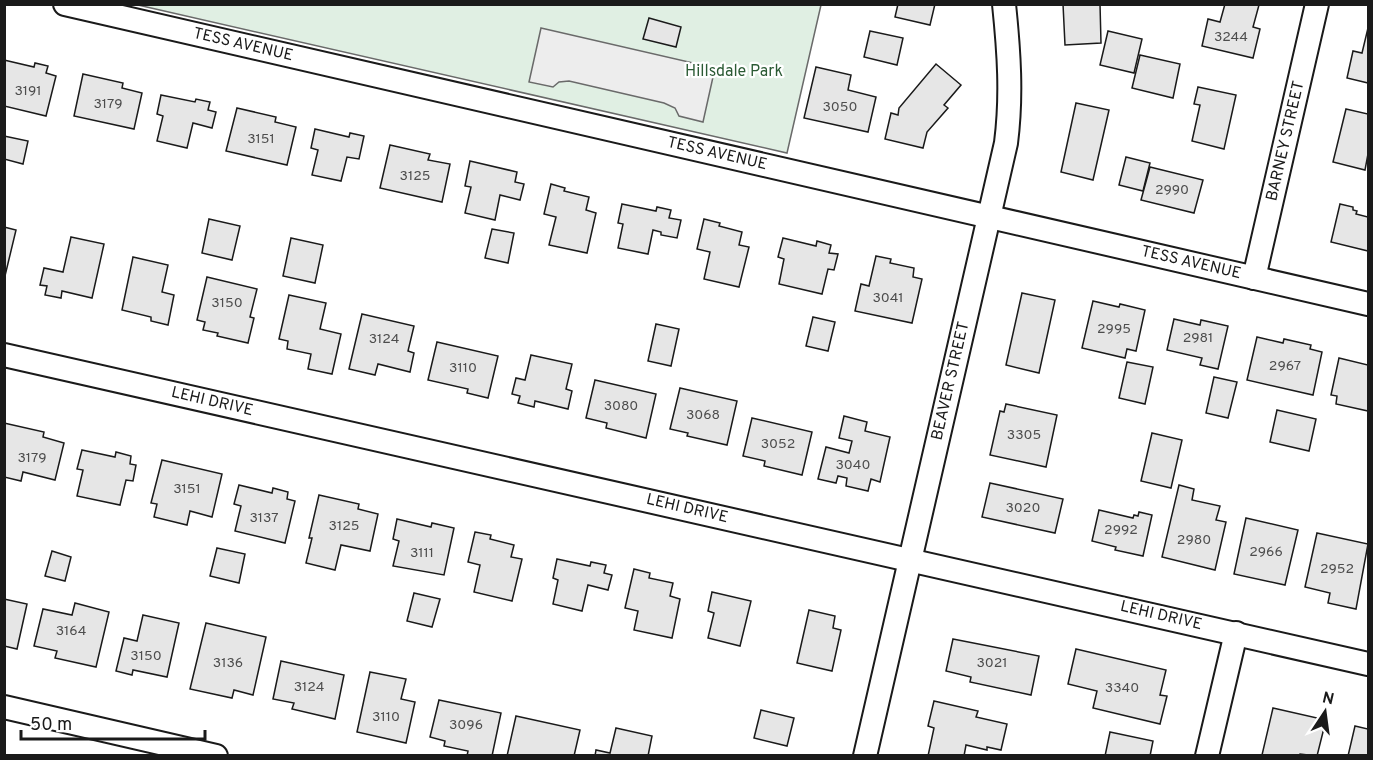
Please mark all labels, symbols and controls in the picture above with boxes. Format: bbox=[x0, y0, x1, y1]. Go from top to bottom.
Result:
street label: TESS AVENUE bbox=[191, 24, 295, 66]
house number: 3244 bbox=[1214, 29, 1248, 46]
park label: Hillsdale Park bbox=[685, 62, 783, 82]
street label: BARNEY STREET bbox=[1262, 79, 1310, 203]
house number: 3191 bbox=[14, 83, 42, 100]
house number: 3179 bbox=[93, 96, 123, 113]
house number: 3050 bbox=[823, 99, 857, 116]
house number: 3151 bbox=[247, 131, 275, 148]
street label: TESS AVENUE bbox=[665, 133, 769, 175]
house number: 3125 bbox=[400, 168, 430, 185]
house number: 2990 bbox=[1155, 182, 1189, 199]
street label: TESS AVENUE bbox=[1139, 242, 1243, 284]
house number: 3041 bbox=[872, 290, 904, 307]
house number: 3150 bbox=[211, 295, 243, 312]
street label: BEAVER STREET bbox=[928, 320, 974, 442]
house number: 2995 bbox=[1097, 321, 1131, 338]
house number: 2981 bbox=[1183, 330, 1213, 347]
house number: 3124 bbox=[369, 331, 399, 348]
house number: 2967 bbox=[1269, 358, 1301, 375]
house number: 3110 bbox=[449, 360, 477, 377]
street label: LEHI DRIVE bbox=[169, 383, 255, 421]
house number: 3080 bbox=[604, 398, 638, 415]
house number: 3068 bbox=[686, 407, 720, 424]
house number: 3305 bbox=[1007, 427, 1041, 444]
house number: 3052 bbox=[761, 436, 795, 453]
house number: 3179 bbox=[17, 450, 47, 467]
house number: 3040 bbox=[836, 457, 870, 474]
house number: 3151 bbox=[173, 481, 201, 498]
street label: LEHI DRIVE bbox=[644, 490, 730, 528]
house number: 3020 bbox=[1006, 500, 1040, 517]
house number: 3137 bbox=[249, 510, 279, 527]
house number: 3125 bbox=[329, 518, 359, 535]
house number: 2992 bbox=[1104, 522, 1138, 539]
house number: 2980 bbox=[1177, 532, 1211, 549]
house number: 2966 bbox=[1249, 544, 1283, 561]
house number: 3111 bbox=[410, 545, 434, 562]
house number: 2952 bbox=[1320, 561, 1354, 578]
street label: LEHI DRIVE bbox=[1118, 597, 1204, 635]
house number: 3164 bbox=[56, 623, 86, 640]
house number: 3150 bbox=[130, 648, 162, 665]
house number: 3136 bbox=[213, 655, 243, 672]
house number: 3021 bbox=[976, 655, 1008, 672]
house number: 3124 bbox=[294, 679, 324, 696]
house number: 3340 bbox=[1105, 680, 1139, 697]
north arrow bbox=[1295, 682, 1355, 742]
text: N bbox=[1320, 688, 1336, 710]
scale bar bbox=[21, 703, 206, 741]
house number: 3110 bbox=[372, 709, 400, 726]
text: 50 m bbox=[30, 714, 72, 737]
house number: 3096 bbox=[449, 717, 483, 734]

